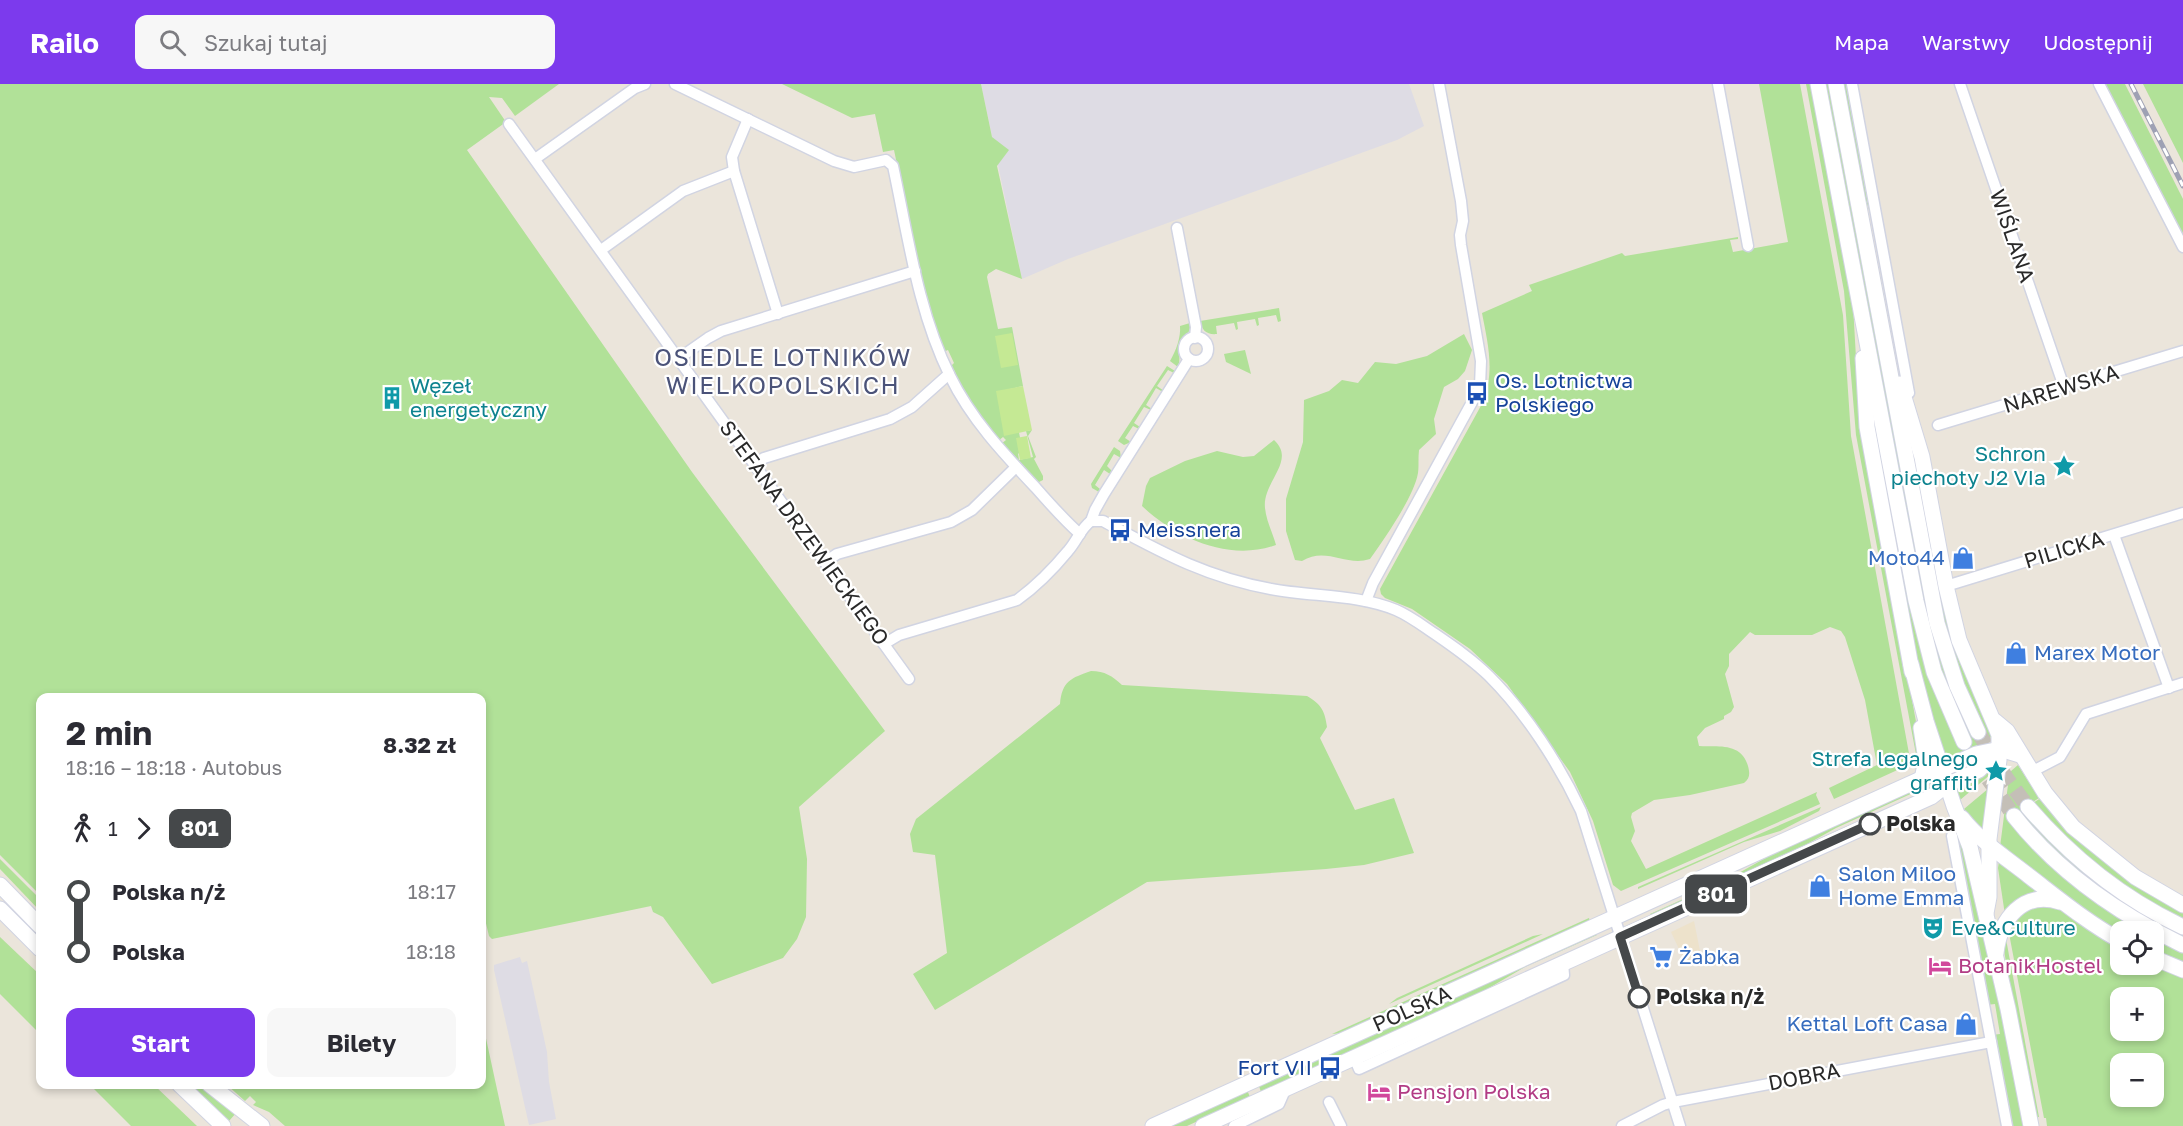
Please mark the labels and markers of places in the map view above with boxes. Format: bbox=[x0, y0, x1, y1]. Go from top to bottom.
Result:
place label: Os. Lotnictwa Polskiego bbox=[1495, 367, 1633, 417]
place label: Węzeł energetyczny bbox=[410, 372, 547, 422]
bus stop icon: Os. Lotnictwa Polskiego bbox=[1464, 380, 1490, 406]
building icon: Węzeł energetyczny bbox=[379, 385, 405, 411]
place label: Schron piechoty J2 VIa bbox=[1891, 440, 2046, 490]
place icon: Schron piechoty J2 VIa bbox=[2051, 453, 2077, 479]
place label: Meissnera bbox=[1138, 516, 1241, 542]
bus stop icon: Meissnera bbox=[1107, 517, 1133, 543]
place label: Moto44 bbox=[1868, 544, 1945, 570]
shop icon: Moto44 bbox=[1950, 545, 1976, 571]
place label: Marex Motor bbox=[2034, 639, 2160, 665]
shop icon: Marex Motor bbox=[2003, 640, 2029, 666]
place label: Strefa legalnego graffiti bbox=[1811, 745, 1978, 795]
place icon: Strefa legalnego graffiti bbox=[1983, 758, 2009, 784]
place label: Polska bbox=[1886, 810, 1955, 836]
marker: Polska bbox=[1859, 813, 1881, 835]
place label: Salon Miloo Home Emma bbox=[1838, 860, 1964, 910]
shop icon: Salon Miloo Home Emma bbox=[1807, 873, 1833, 899]
place label: Eve&Culture bbox=[1951, 914, 2076, 940]
theatre icon: Eve&Culture bbox=[1920, 915, 1946, 941]
place label: Żabka bbox=[1679, 943, 1740, 969]
supermarket icon: Żabka bbox=[1648, 944, 1674, 970]
place label: BotanikHostel bbox=[1958, 952, 2102, 978]
hotel icon: BotanikHostel bbox=[1927, 953, 1953, 979]
place label: Polska n/ż bbox=[1656, 983, 1764, 1009]
marker: Polska n/ż bbox=[1628, 986, 1650, 1008]
place label: Kettal Loft Casa bbox=[1787, 1010, 1948, 1036]
shop icon: Kettal Loft Casa bbox=[1953, 1011, 1979, 1037]
place label: Fort VII bbox=[1238, 1054, 1312, 1080]
bus stop icon: Fort VII bbox=[1317, 1055, 1343, 1081]
place label: Pensjon Polska bbox=[1397, 1078, 1551, 1104]
hotel icon: Pensjon Polska bbox=[1366, 1079, 1392, 1105]

